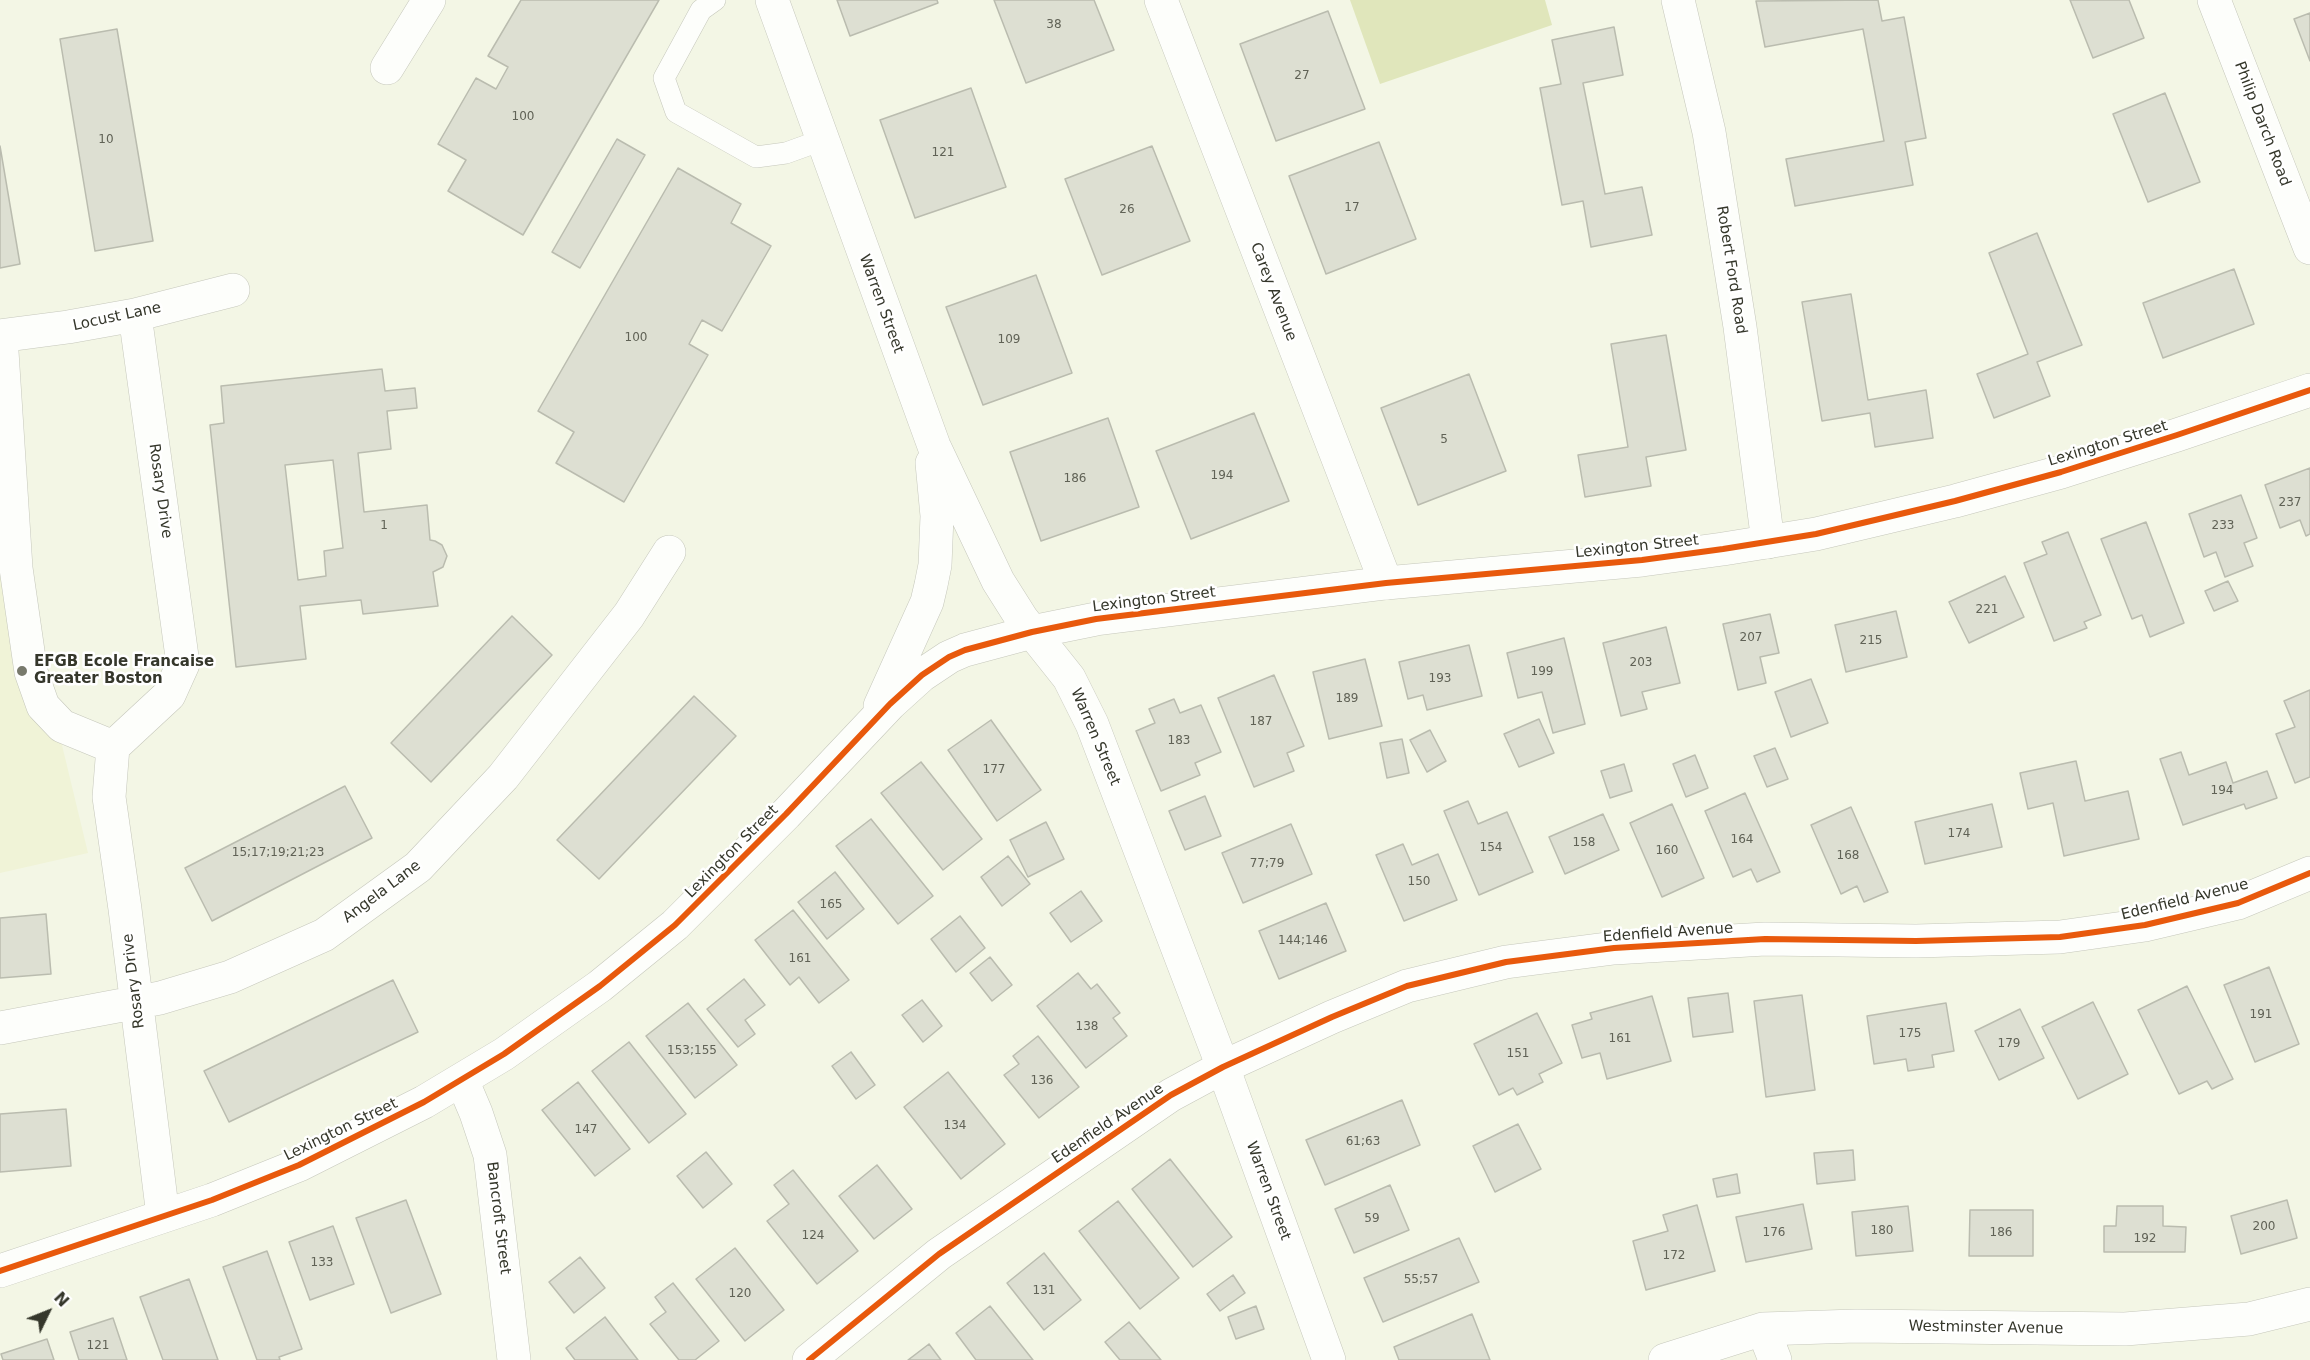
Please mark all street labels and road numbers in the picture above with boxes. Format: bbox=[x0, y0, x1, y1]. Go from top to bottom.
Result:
street label: Philip Darch Road bbox=[2230, 59, 2294, 189]
street label: Robert Ford Road bbox=[1712, 205, 1750, 335]
street label: Carey Avenue bbox=[1246, 240, 1300, 344]
street label: Warren Street bbox=[855, 252, 907, 356]
street label: Locust Lane bbox=[71, 299, 163, 335]
street label: Lexington Street bbox=[2046, 417, 2170, 471]
street label: Rosary Drive bbox=[144, 442, 176, 540]
street label: Lexington Street bbox=[1574, 532, 1700, 562]
street label: Lexington Street bbox=[1091, 584, 1217, 616]
street label: Warren Street bbox=[1066, 686, 1124, 788]
street label: Lexington Street bbox=[682, 802, 782, 902]
street label: Angela Lane bbox=[339, 857, 425, 927]
street label: Edenfield Avenue bbox=[2119, 875, 2251, 925]
street label: Edenfield Avenue bbox=[1602, 919, 1734, 947]
street label: Rosary Drive bbox=[119, 932, 149, 1030]
street label: Edenfield Avenue bbox=[1049, 1080, 1167, 1168]
street label: Lexington Street bbox=[281, 1095, 401, 1165]
street label: Warren Street bbox=[1242, 1139, 1294, 1243]
street label: Bancroft Street bbox=[482, 1161, 514, 1275]
street label: Westminster Avenue bbox=[1908, 1318, 2064, 1338]

